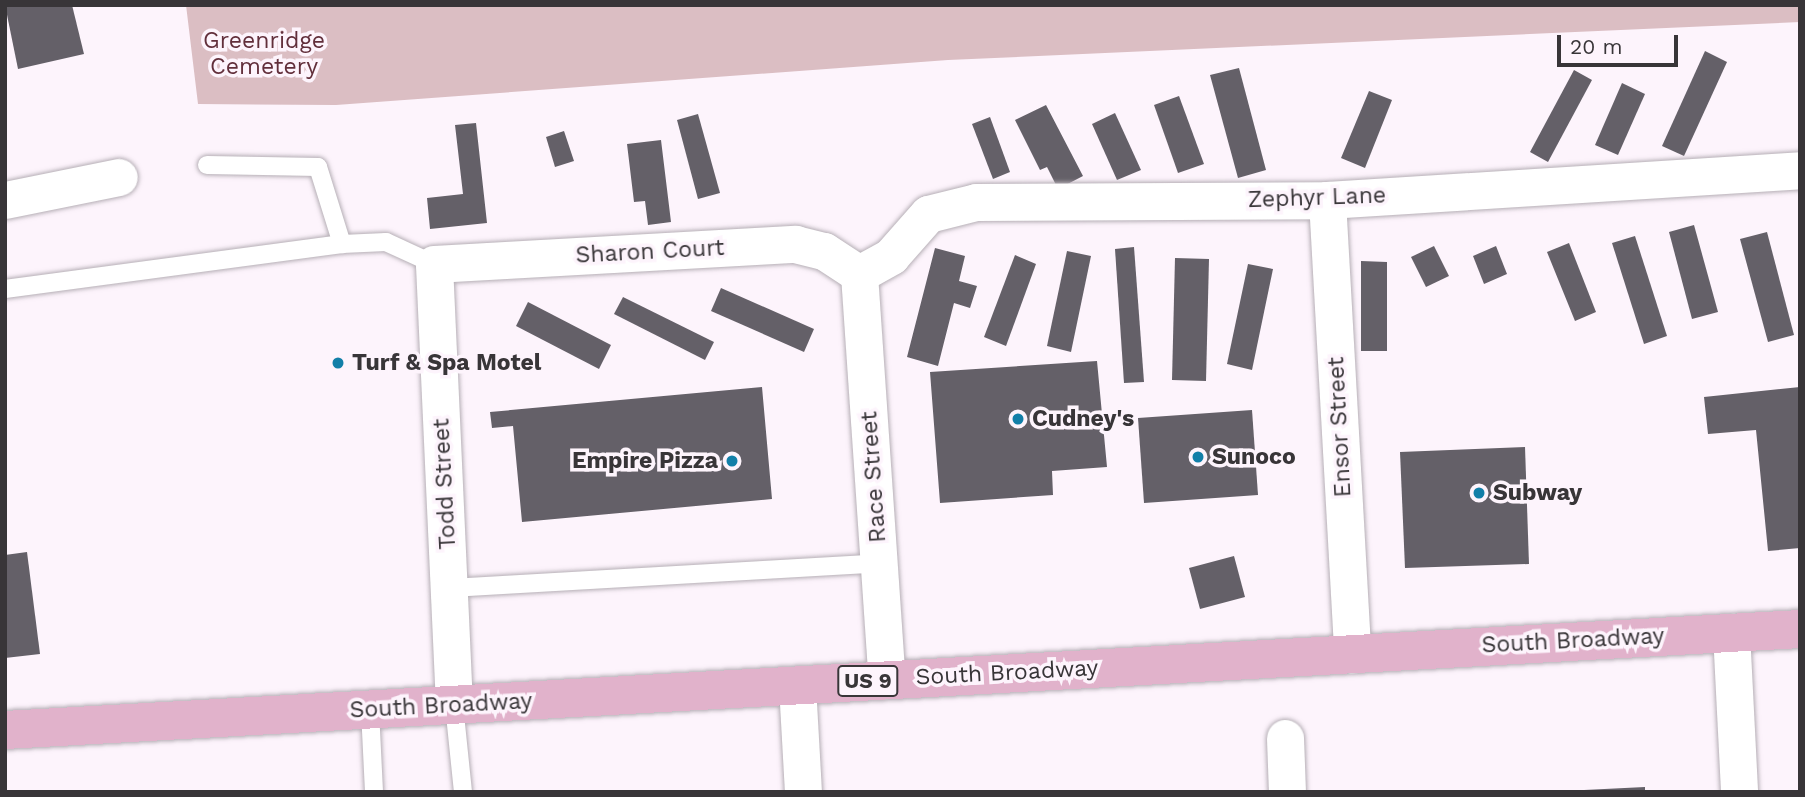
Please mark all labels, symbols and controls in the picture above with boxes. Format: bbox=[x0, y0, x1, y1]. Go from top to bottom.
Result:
scale bar bbox=[1560, 21, 1681, 65]
park label: Greenridge Cemetery bbox=[203, 27, 325, 81]
text: 20 m bbox=[1570, 34, 1622, 59]
street label: Zephyr Lane bbox=[1247, 182, 1387, 214]
street label: Sharon Court bbox=[575, 234, 725, 270]
place label: Turf & Spa Motel bbox=[352, 349, 542, 377]
marker: Turf & Spa Motel bbox=[330, 355, 346, 371]
street label: Ensor Street bbox=[1323, 356, 1357, 498]
place label: Cudney's bbox=[1032, 405, 1134, 433]
street label: Race Street bbox=[856, 410, 892, 544]
marker: Cudney's bbox=[1010, 411, 1026, 427]
street label: Todd Street bbox=[428, 418, 462, 550]
place label: Sunoco bbox=[1212, 443, 1296, 471]
place label: Empire Pizza bbox=[572, 447, 718, 475]
marker: Sunoco bbox=[1190, 449, 1206, 465]
marker: Empire Pizza bbox=[724, 453, 740, 469]
place label: Subway bbox=[1493, 479, 1582, 507]
marker: Subway bbox=[1471, 485, 1487, 501]
street label: South Broadway bbox=[1481, 622, 1665, 660]
street label: South Broadway bbox=[915, 654, 1099, 692]
road number: US 9 bbox=[836, 664, 900, 698]
street label: South Broadway bbox=[349, 687, 533, 725]

